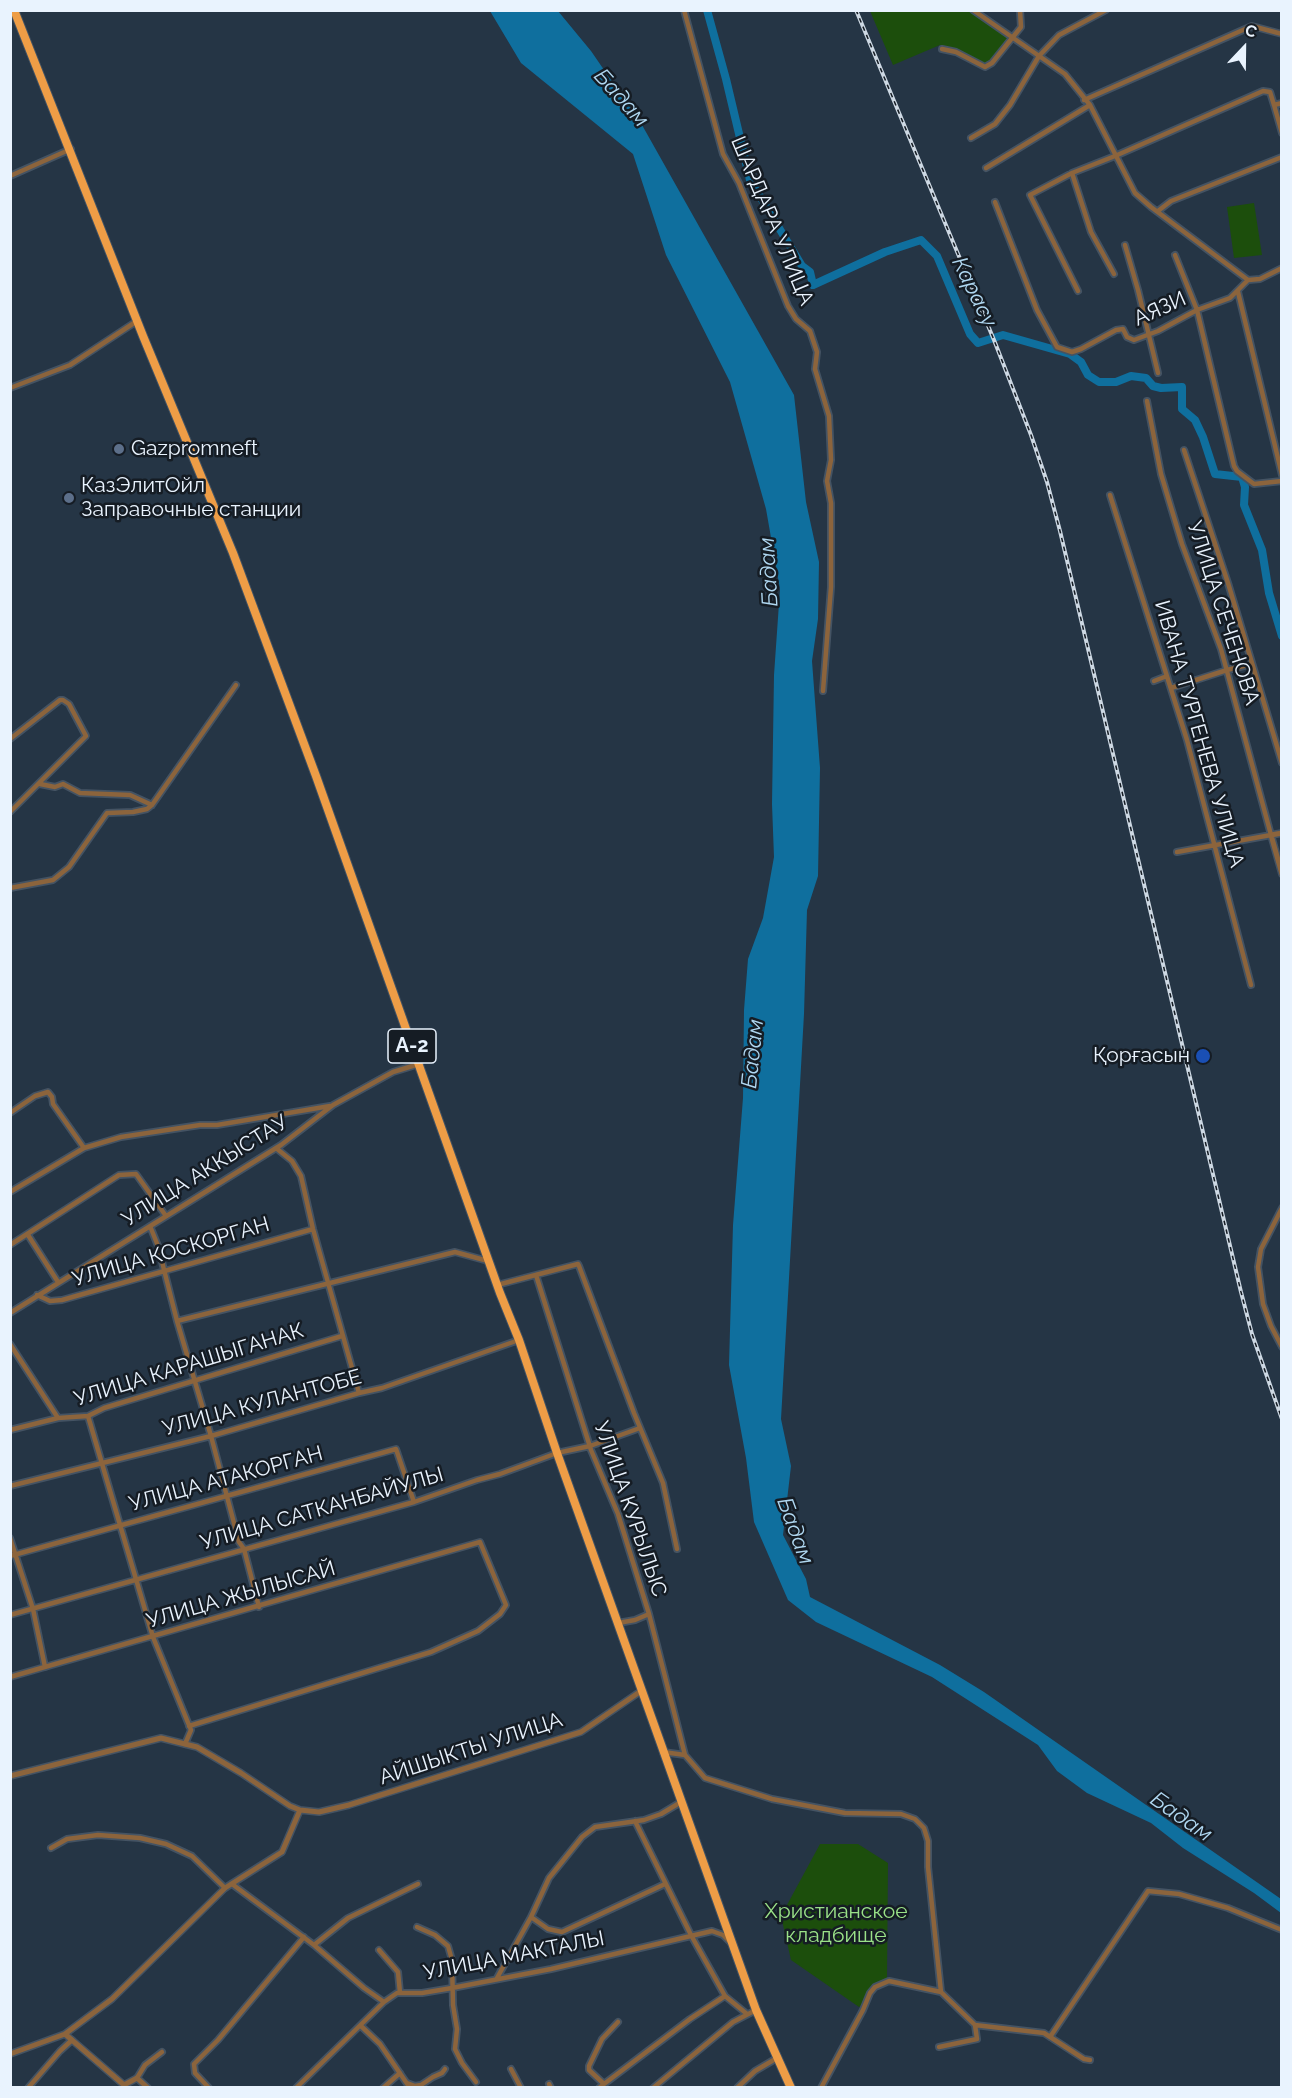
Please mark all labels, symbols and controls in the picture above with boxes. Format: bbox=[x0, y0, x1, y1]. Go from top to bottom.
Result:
north arrow bbox=[1214, 18, 1274, 78]
text: С bbox=[1242, 20, 1260, 42]
water label: Бадам bbox=[588, 63, 654, 133]
street label: ШАРДАРА УЛИЦА bbox=[725, 133, 819, 309]
water label: Карасу bbox=[946, 253, 1002, 331]
street label: АЯЗИ bbox=[1130, 286, 1190, 332]
place label: Gazpromneft bbox=[131, 436, 258, 462]
marker: Gazpromneft bbox=[112, 442, 126, 456]
place label: КазЭлитОйл Заправочные станции bbox=[81, 473, 301, 523]
marker: КазЭлитОйл Заправочные станции bbox=[62, 491, 76, 505]
street label: УЛИЦА СЕЧЕНОВА bbox=[1181, 518, 1265, 708]
water label: Бадам bbox=[754, 537, 784, 607]
street label: ИВАНА ТУРГЕНЕВА УЛИЦА bbox=[1149, 598, 1249, 870]
water label: Бадам bbox=[736, 1018, 770, 1090]
road number: A-2 bbox=[388, 1029, 436, 1063]
place label: Қорғасын bbox=[1093, 1043, 1190, 1069]
marker: Қорғасын bbox=[1194, 1047, 1212, 1065]
street label: УЛИЦА АККЫСТАУ bbox=[117, 1110, 293, 1232]
street label: УЛИЦА КОСКОРГАН bbox=[70, 1212, 272, 1292]
street label: УЛИЦА КАРАШЫГАНАК bbox=[71, 1318, 307, 1412]
street label: УЛИЦА КУЛАНТОБЕ bbox=[160, 1364, 364, 1442]
street label: УЛИЦА КУРЫЛЫС bbox=[588, 1418, 672, 1600]
street label: УЛИЦА АТАКОРГАН bbox=[126, 1441, 326, 1517]
street label: УЛИЦА САТКАНБАЙУЛЫ bbox=[198, 1462, 446, 1556]
water label: Бадам bbox=[771, 1494, 819, 1568]
street label: УЛИЦА ЖЫЛЫСАЙ bbox=[144, 1556, 338, 1634]
street label: АЙШЫКТЫ УЛИЦА bbox=[376, 1707, 566, 1791]
water label: Бадам bbox=[1145, 1786, 1217, 1848]
park label: Христианское кладбище bbox=[764, 1899, 908, 1949]
street label: УЛИЦА МАКТАЛЫ bbox=[421, 1926, 607, 1986]

